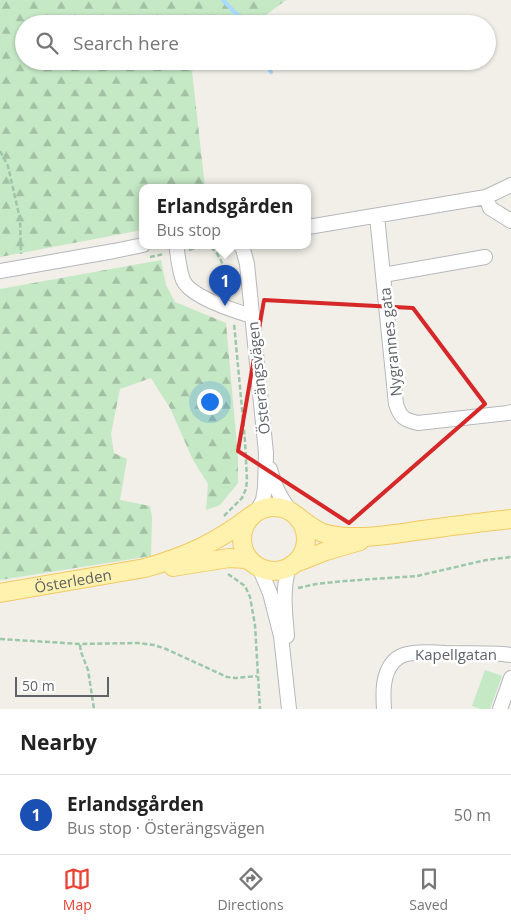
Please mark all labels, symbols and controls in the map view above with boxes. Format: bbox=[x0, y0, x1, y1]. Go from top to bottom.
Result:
search box bbox=[15, 15, 496, 70]
icon: search bbox=[33, 29, 61, 57]
text: Search here bbox=[73, 30, 179, 56]
popup bbox=[139, 184, 311, 249]
text: Erlandsgården bbox=[156, 193, 294, 219]
text: Bus stop bbox=[156, 219, 221, 241]
pin: 1 bbox=[209, 265, 241, 306]
street label: Nygrannes gata bbox=[374, 287, 406, 397]
street label: Österängsvägen bbox=[242, 321, 274, 435]
your location bbox=[197, 389, 223, 415]
street label: Österleden bbox=[33, 564, 113, 597]
street label: Kapellgatan bbox=[415, 644, 497, 664]
scale bar bbox=[15, 674, 109, 697]
text: 50 m bbox=[22, 676, 55, 695]
text: Nearby bbox=[20, 728, 97, 756]
text: Erlandsgården bbox=[67, 791, 204, 817]
text: 1 bbox=[31, 804, 41, 826]
text: 50 m bbox=[454, 804, 491, 826]
text: Bus stop · Österängsvägen bbox=[67, 817, 265, 839]
tab: Map bbox=[63, 865, 92, 914]
tab: Directions bbox=[217, 865, 284, 914]
tab: Saved bbox=[409, 865, 448, 914]

